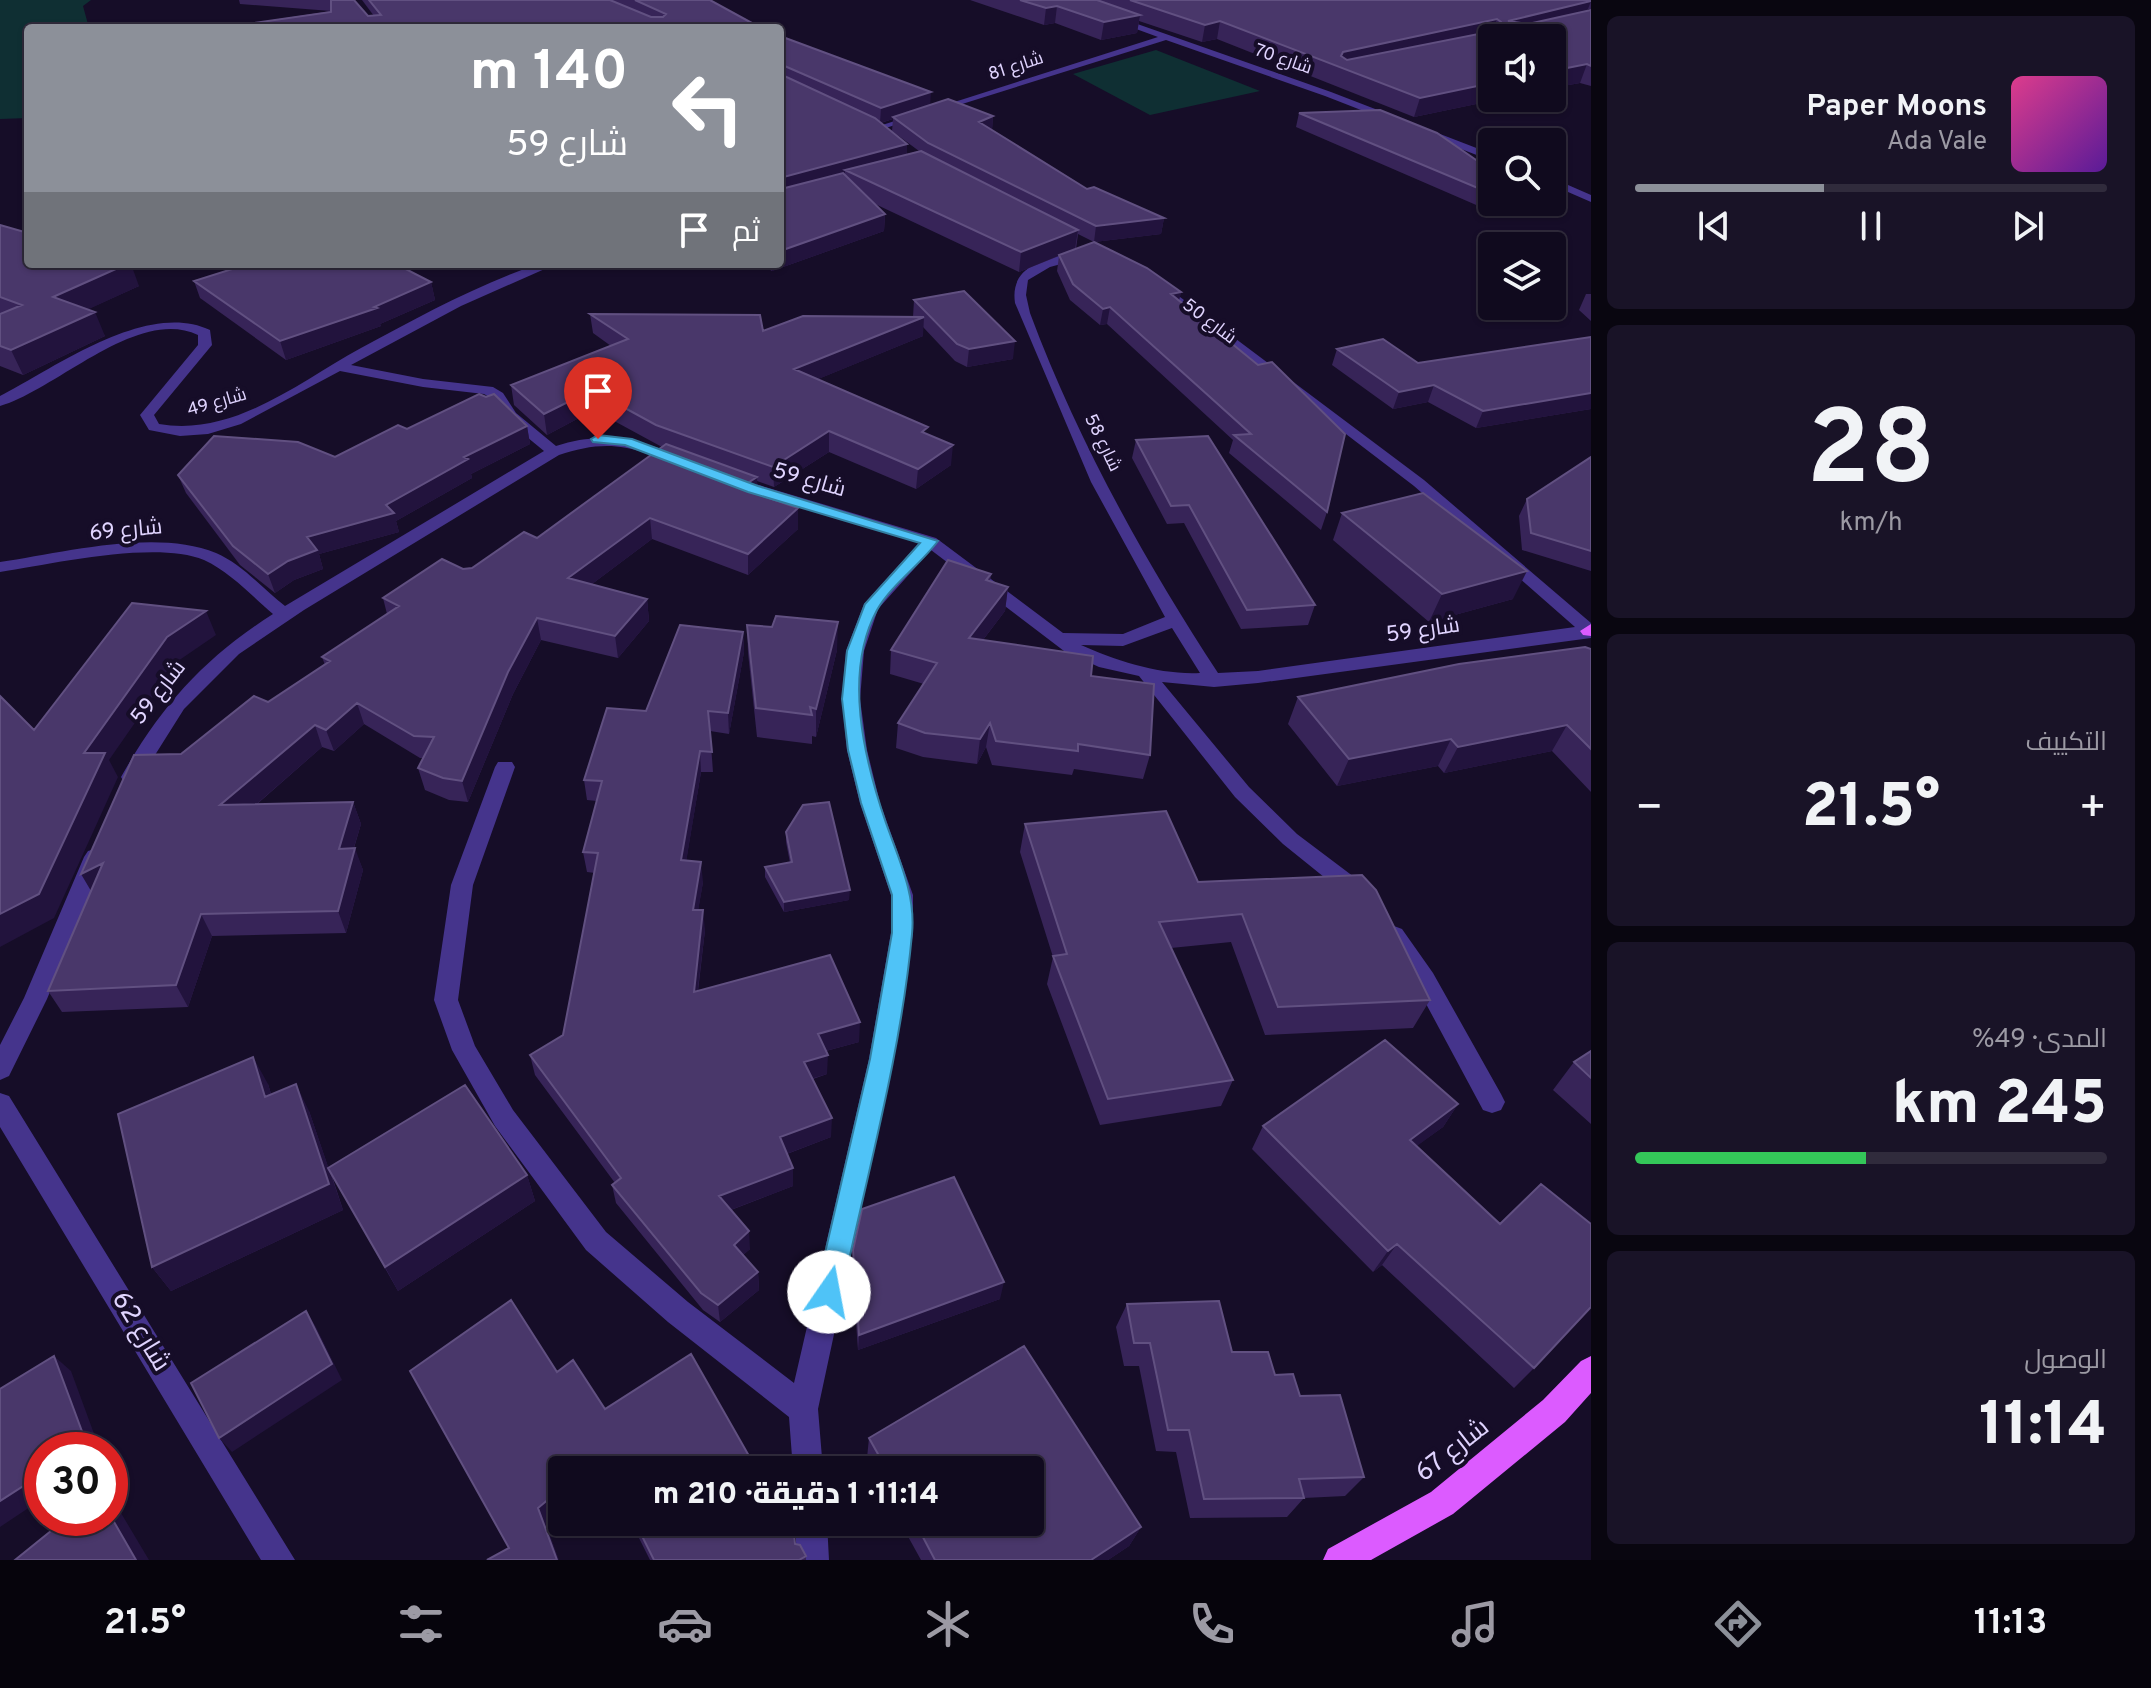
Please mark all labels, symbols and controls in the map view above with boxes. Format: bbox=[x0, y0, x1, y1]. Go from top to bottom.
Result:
map controls bbox=[1478, 24, 1566, 320]
button: sound bbox=[1478, 24, 1566, 112]
text: 140 m bbox=[470, 39, 628, 109]
street label: شارع 70 bbox=[1251, 39, 1315, 81]
street label: شارع 81 bbox=[985, 47, 1047, 87]
icon: left bbox=[656, 56, 760, 160]
text: Paper Moons bbox=[1807, 89, 1987, 126]
text: شارع 59 bbox=[506, 123, 628, 169]
text: Ada Vale bbox=[1887, 126, 1987, 159]
button: search bbox=[1478, 128, 1566, 216]
icon: previous bbox=[1692, 204, 1736, 248]
icon: pause bbox=[1849, 204, 1893, 248]
icon: next bbox=[2006, 204, 2050, 248]
icon: arrive bbox=[672, 208, 716, 252]
text: ثم bbox=[732, 215, 760, 252]
button: layers bbox=[1478, 232, 1566, 320]
street label: شارع 50 bbox=[1177, 294, 1241, 350]
pin bbox=[564, 357, 632, 439]
icon: arrive bbox=[576, 369, 620, 413]
street label: شارع 49 bbox=[185, 384, 249, 422]
text: 28 bbox=[1807, 389, 1936, 521]
street label: شارع 58 bbox=[1078, 410, 1126, 476]
street label: شارع 59 bbox=[770, 458, 848, 504]
text: km/h bbox=[1839, 507, 1903, 540]
street label: شارع 69 bbox=[88, 514, 164, 548]
street label: شارع 59 bbox=[1384, 612, 1462, 650]
street label: شارع 59 bbox=[125, 655, 193, 731]
text: التكييف bbox=[2025, 727, 2107, 760]
text: 21.5° bbox=[1802, 772, 1940, 848]
text: − bbox=[1635, 782, 1663, 838]
text: + bbox=[2079, 782, 2107, 838]
text: المدى · 49% bbox=[1972, 1024, 2107, 1057]
text: 245 km bbox=[1892, 1069, 2107, 1145]
position arrow bbox=[787, 1250, 871, 1334]
street label: شارع 62 bbox=[103, 1286, 177, 1378]
text: الوصول bbox=[2024, 1345, 2107, 1378]
text: 11:14 bbox=[1979, 1390, 2107, 1466]
street label: شارع 67 bbox=[1409, 1412, 1497, 1490]
speed limit sign: 30 bbox=[24, 1432, 128, 1536]
text: 11:14 · 1 دقيقة · 210 m bbox=[653, 1477, 939, 1514]
icon: filters bbox=[393, 1596, 449, 1652]
icon: car bbox=[657, 1596, 713, 1652]
icon: climate bbox=[920, 1596, 976, 1652]
icon: phone bbox=[1184, 1596, 1240, 1652]
icon: music bbox=[1447, 1596, 1503, 1652]
icon: directions bbox=[1710, 1596, 1766, 1652]
text: 21.5° bbox=[104, 1601, 186, 1647]
text: 11:13 bbox=[1974, 1601, 2047, 1647]

